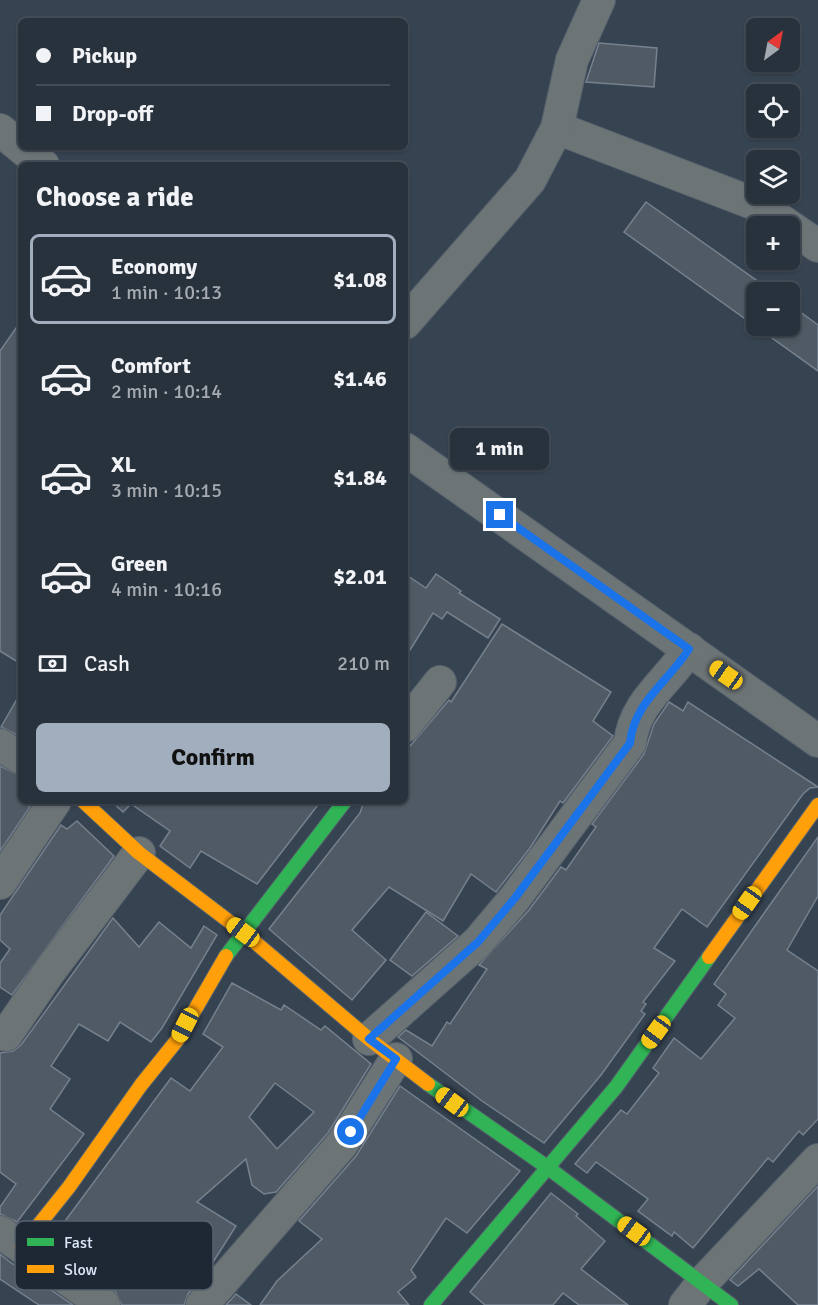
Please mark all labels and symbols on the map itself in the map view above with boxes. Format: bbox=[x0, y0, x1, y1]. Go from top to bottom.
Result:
north arrow bbox=[746, 18, 800, 72]
callout: 1 min bbox=[450, 428, 550, 470]
route end bbox=[486, 501, 513, 528]
car bbox=[706, 657, 746, 693]
car bbox=[729, 883, 765, 923]
car bbox=[223, 914, 263, 950]
car bbox=[169, 1005, 201, 1045]
car bbox=[638, 1012, 674, 1052]
car bbox=[432, 1084, 472, 1120]
route start bbox=[337, 1118, 364, 1145]
car bbox=[614, 1213, 654, 1249]
legend bbox=[15, 1221, 213, 1290]
text: Fast bbox=[64, 1233, 93, 1253]
text: Slow bbox=[64, 1260, 98, 1280]

